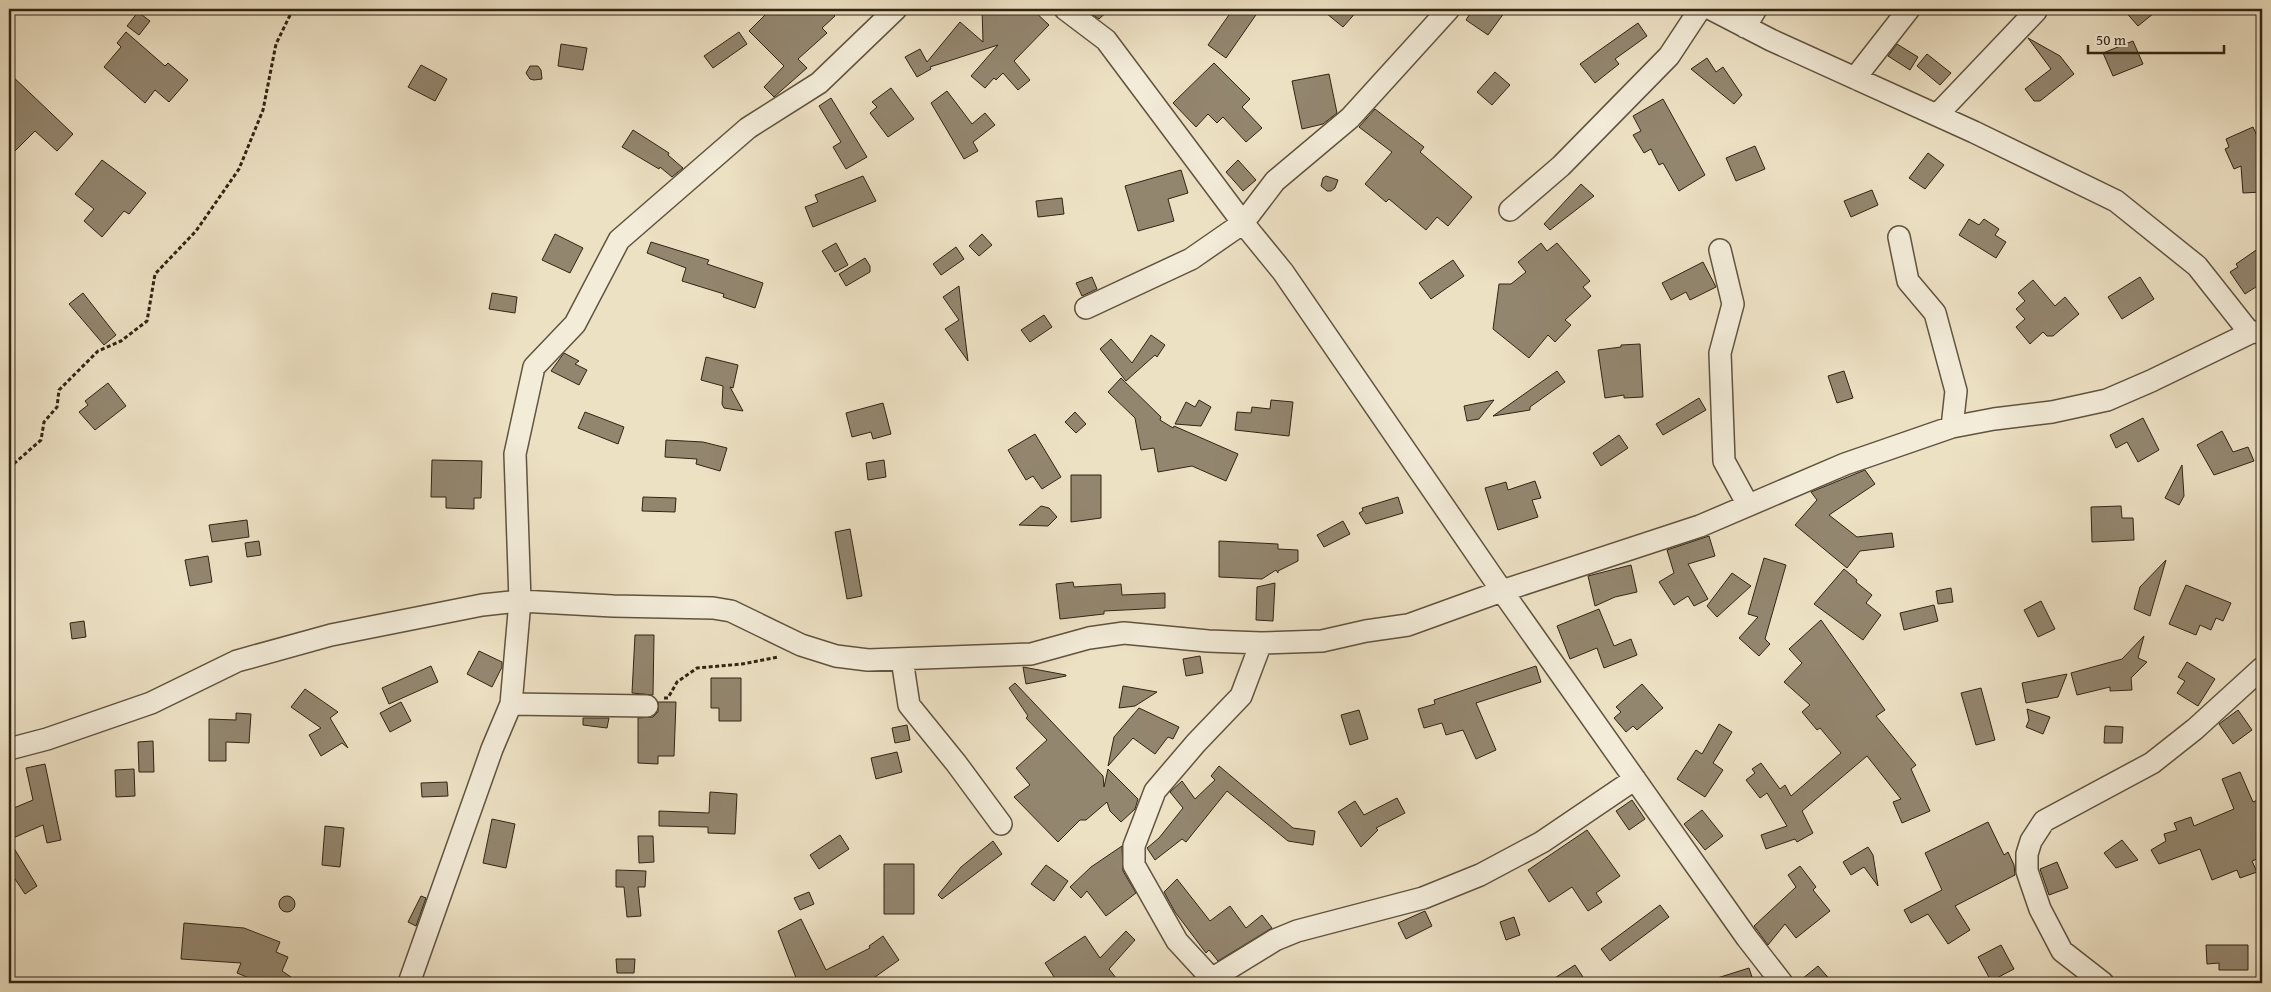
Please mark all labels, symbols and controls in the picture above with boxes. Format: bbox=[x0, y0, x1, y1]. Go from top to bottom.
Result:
scale bar bbox=[2088, 22, 2225, 54]
text: 50 m bbox=[2096, 29, 2127, 50]

